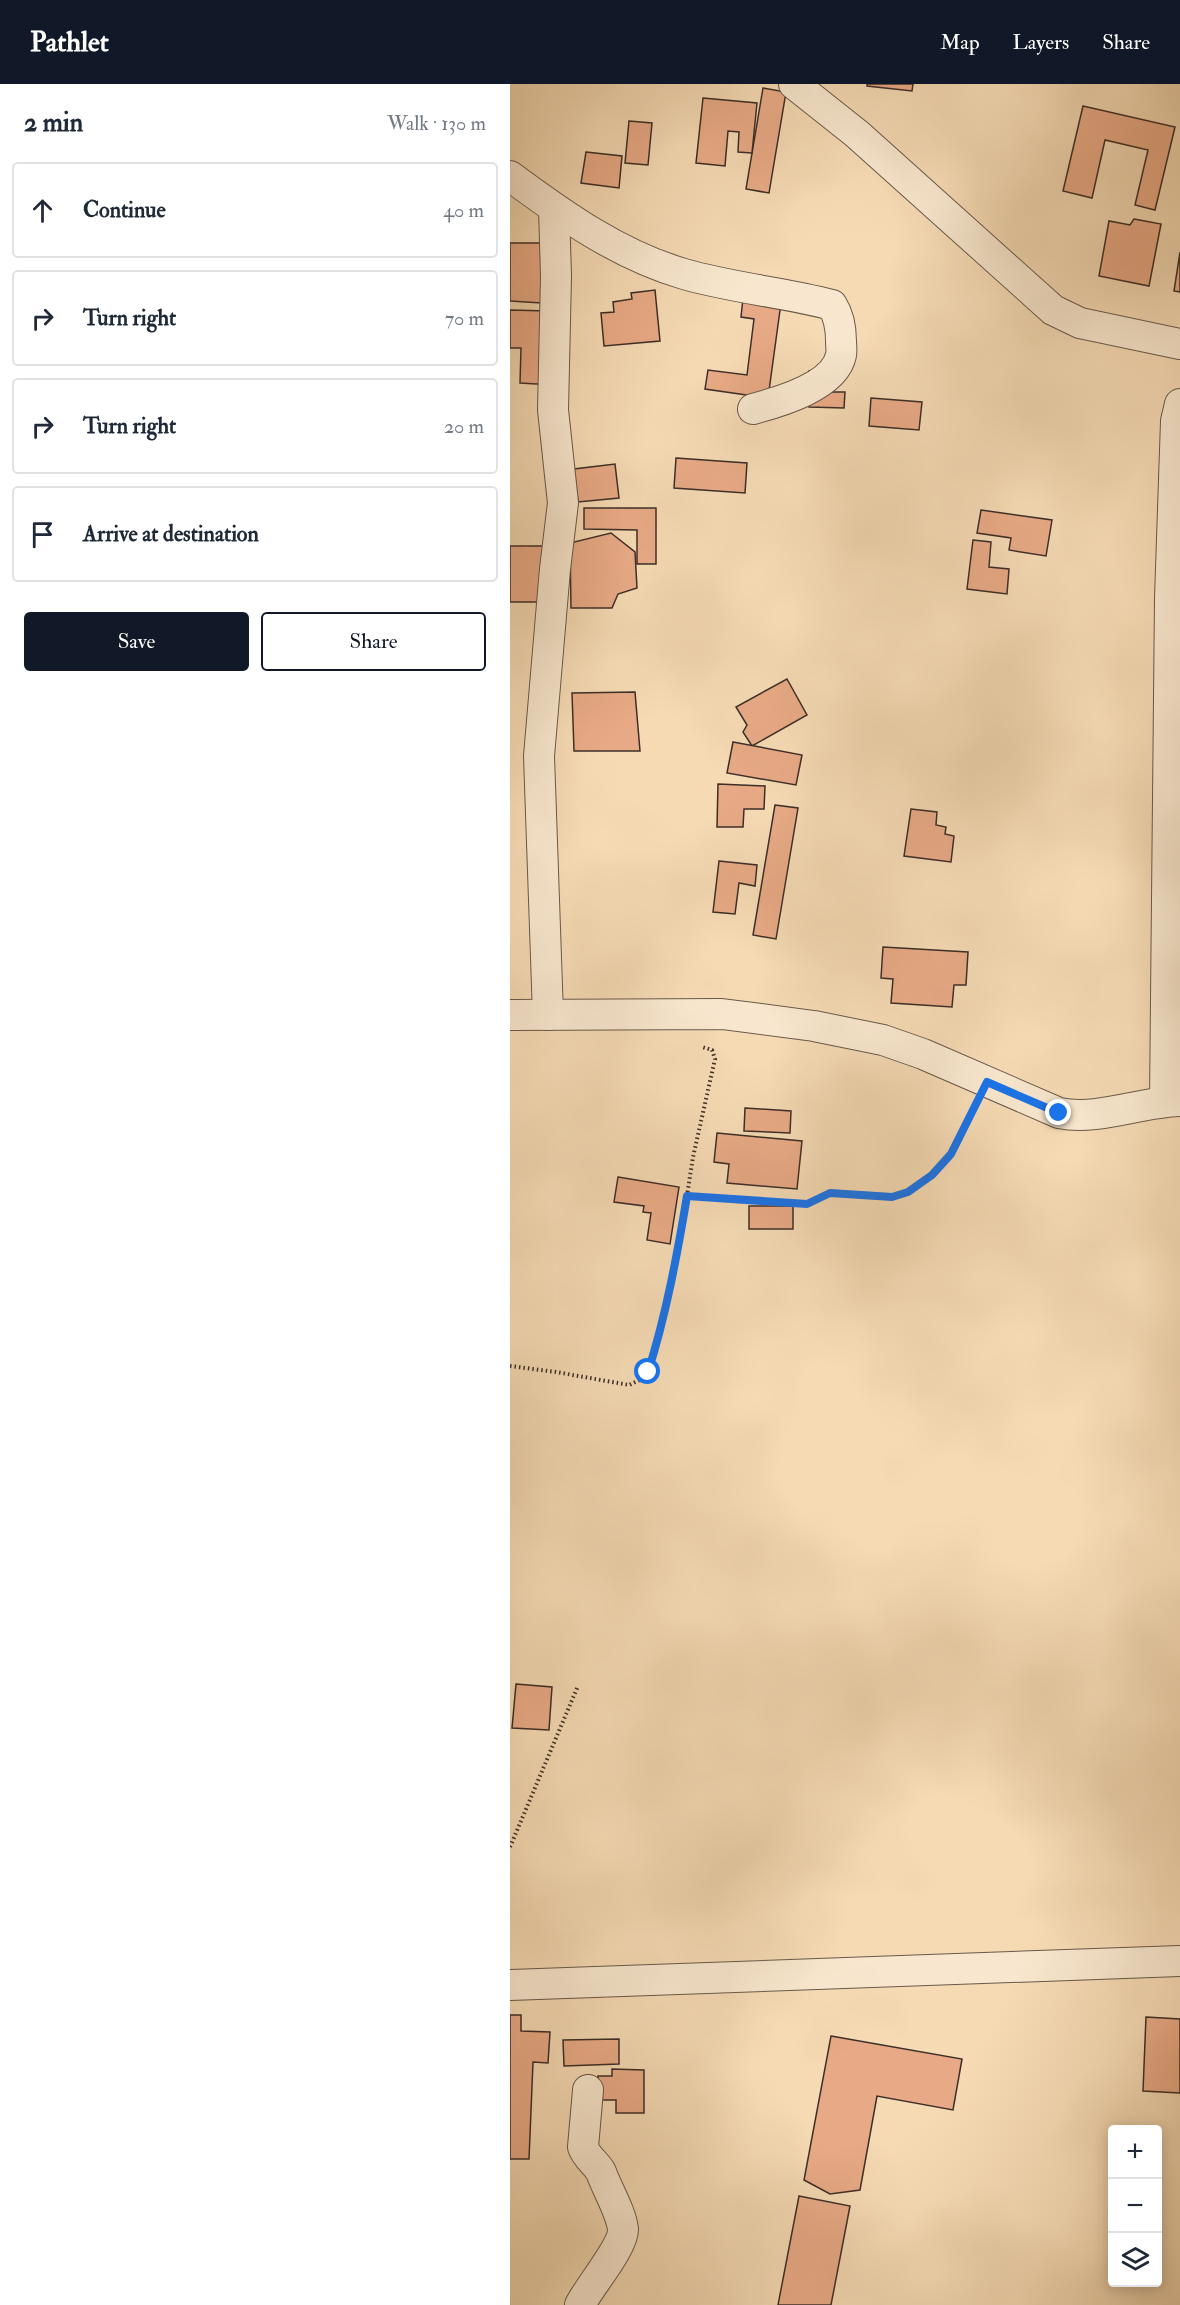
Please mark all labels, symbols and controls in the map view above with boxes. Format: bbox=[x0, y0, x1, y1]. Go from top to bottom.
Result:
text: Pathlet bbox=[30, 25, 109, 60]
text: Map bbox=[940, 29, 980, 56]
text: Layers bbox=[1013, 29, 1069, 56]
text: Share bbox=[1102, 29, 1150, 56]
text: 2 min bbox=[24, 107, 83, 139]
text: Walk · 130 m bbox=[387, 111, 486, 136]
icon: ahead bbox=[26, 194, 59, 227]
text: Continue bbox=[83, 196, 166, 224]
text: 40 m bbox=[443, 198, 484, 223]
icon: right bbox=[26, 302, 59, 335]
text: Turn right bbox=[83, 304, 176, 332]
text: 70 m bbox=[445, 306, 484, 331]
icon: right bbox=[26, 410, 59, 443]
text: Turn right bbox=[83, 412, 176, 440]
text: 20 m bbox=[444, 414, 484, 439]
icon: arrive bbox=[26, 518, 59, 551]
text: Arrive at destination bbox=[83, 520, 259, 548]
button: Save bbox=[24, 612, 249, 671]
button: Share bbox=[261, 612, 486, 671]
route end bbox=[1045, 1099, 1071, 1125]
route start bbox=[634, 1358, 660, 1384]
map controls bbox=[1108, 2125, 1162, 2287]
button: + bbox=[1108, 2125, 1162, 2179]
button: − bbox=[1108, 2179, 1162, 2233]
button: layers bbox=[1108, 2233, 1162, 2287]

